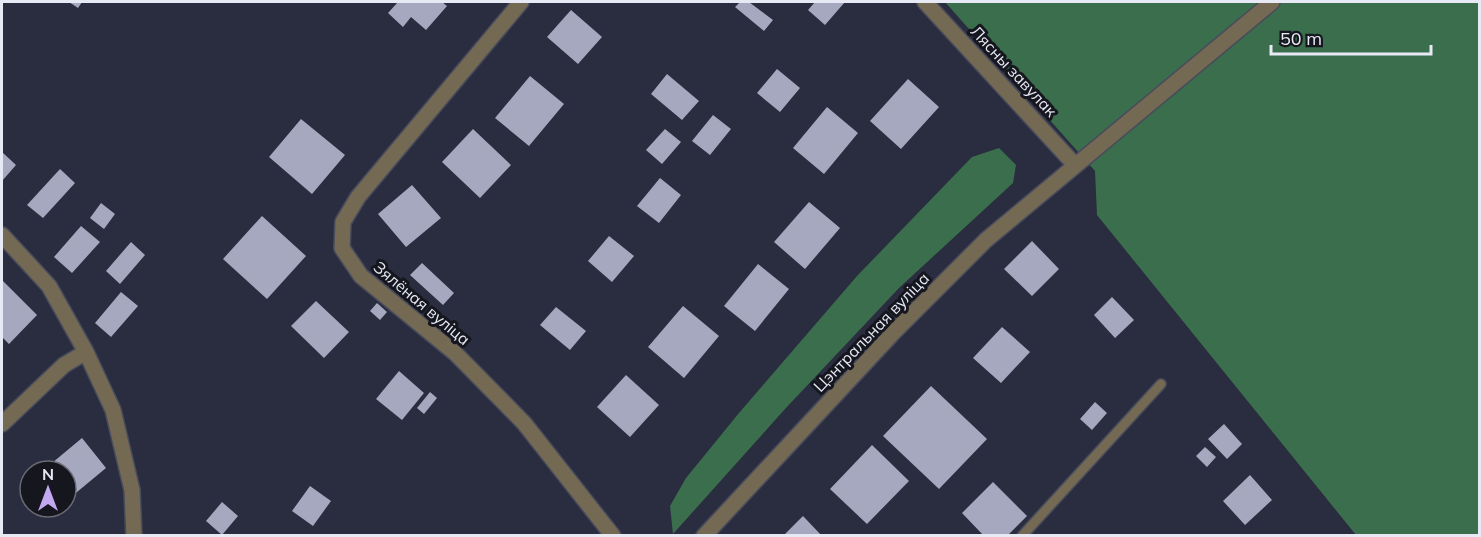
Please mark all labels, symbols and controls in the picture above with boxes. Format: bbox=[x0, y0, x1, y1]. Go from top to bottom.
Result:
scale bar bbox=[1271, 18, 1432, 56]
street label: Лясны завулак bbox=[967, 21, 1062, 121]
text: 50 m bbox=[1280, 27, 1322, 50]
street label: Зялёная вуліца bbox=[370, 257, 474, 349]
street label: Цэнтральная вуліца bbox=[809, 268, 933, 396]
north arrow bbox=[18, 459, 78, 519]
text: N bbox=[42, 464, 54, 484]

